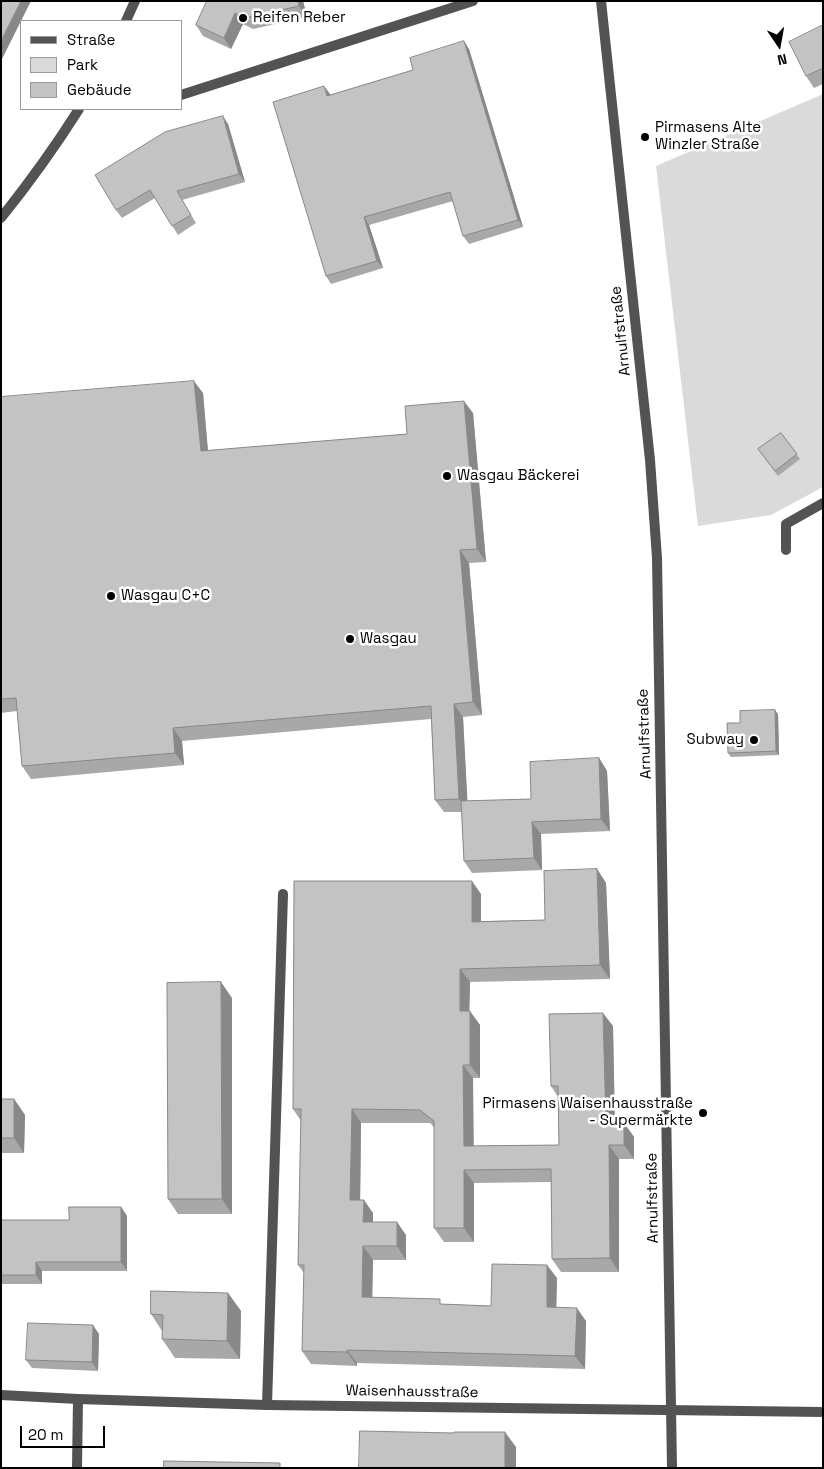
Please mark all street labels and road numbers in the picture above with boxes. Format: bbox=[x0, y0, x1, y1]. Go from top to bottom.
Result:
street label: Arnulfstraße bbox=[607, 285, 635, 377]
street label: Arnulfstraße bbox=[634, 688, 656, 780]
street label: Arnulfstraße bbox=[643, 1153, 663, 1243]
street label: Waisenhausstraße bbox=[345, 1382, 479, 1402]

